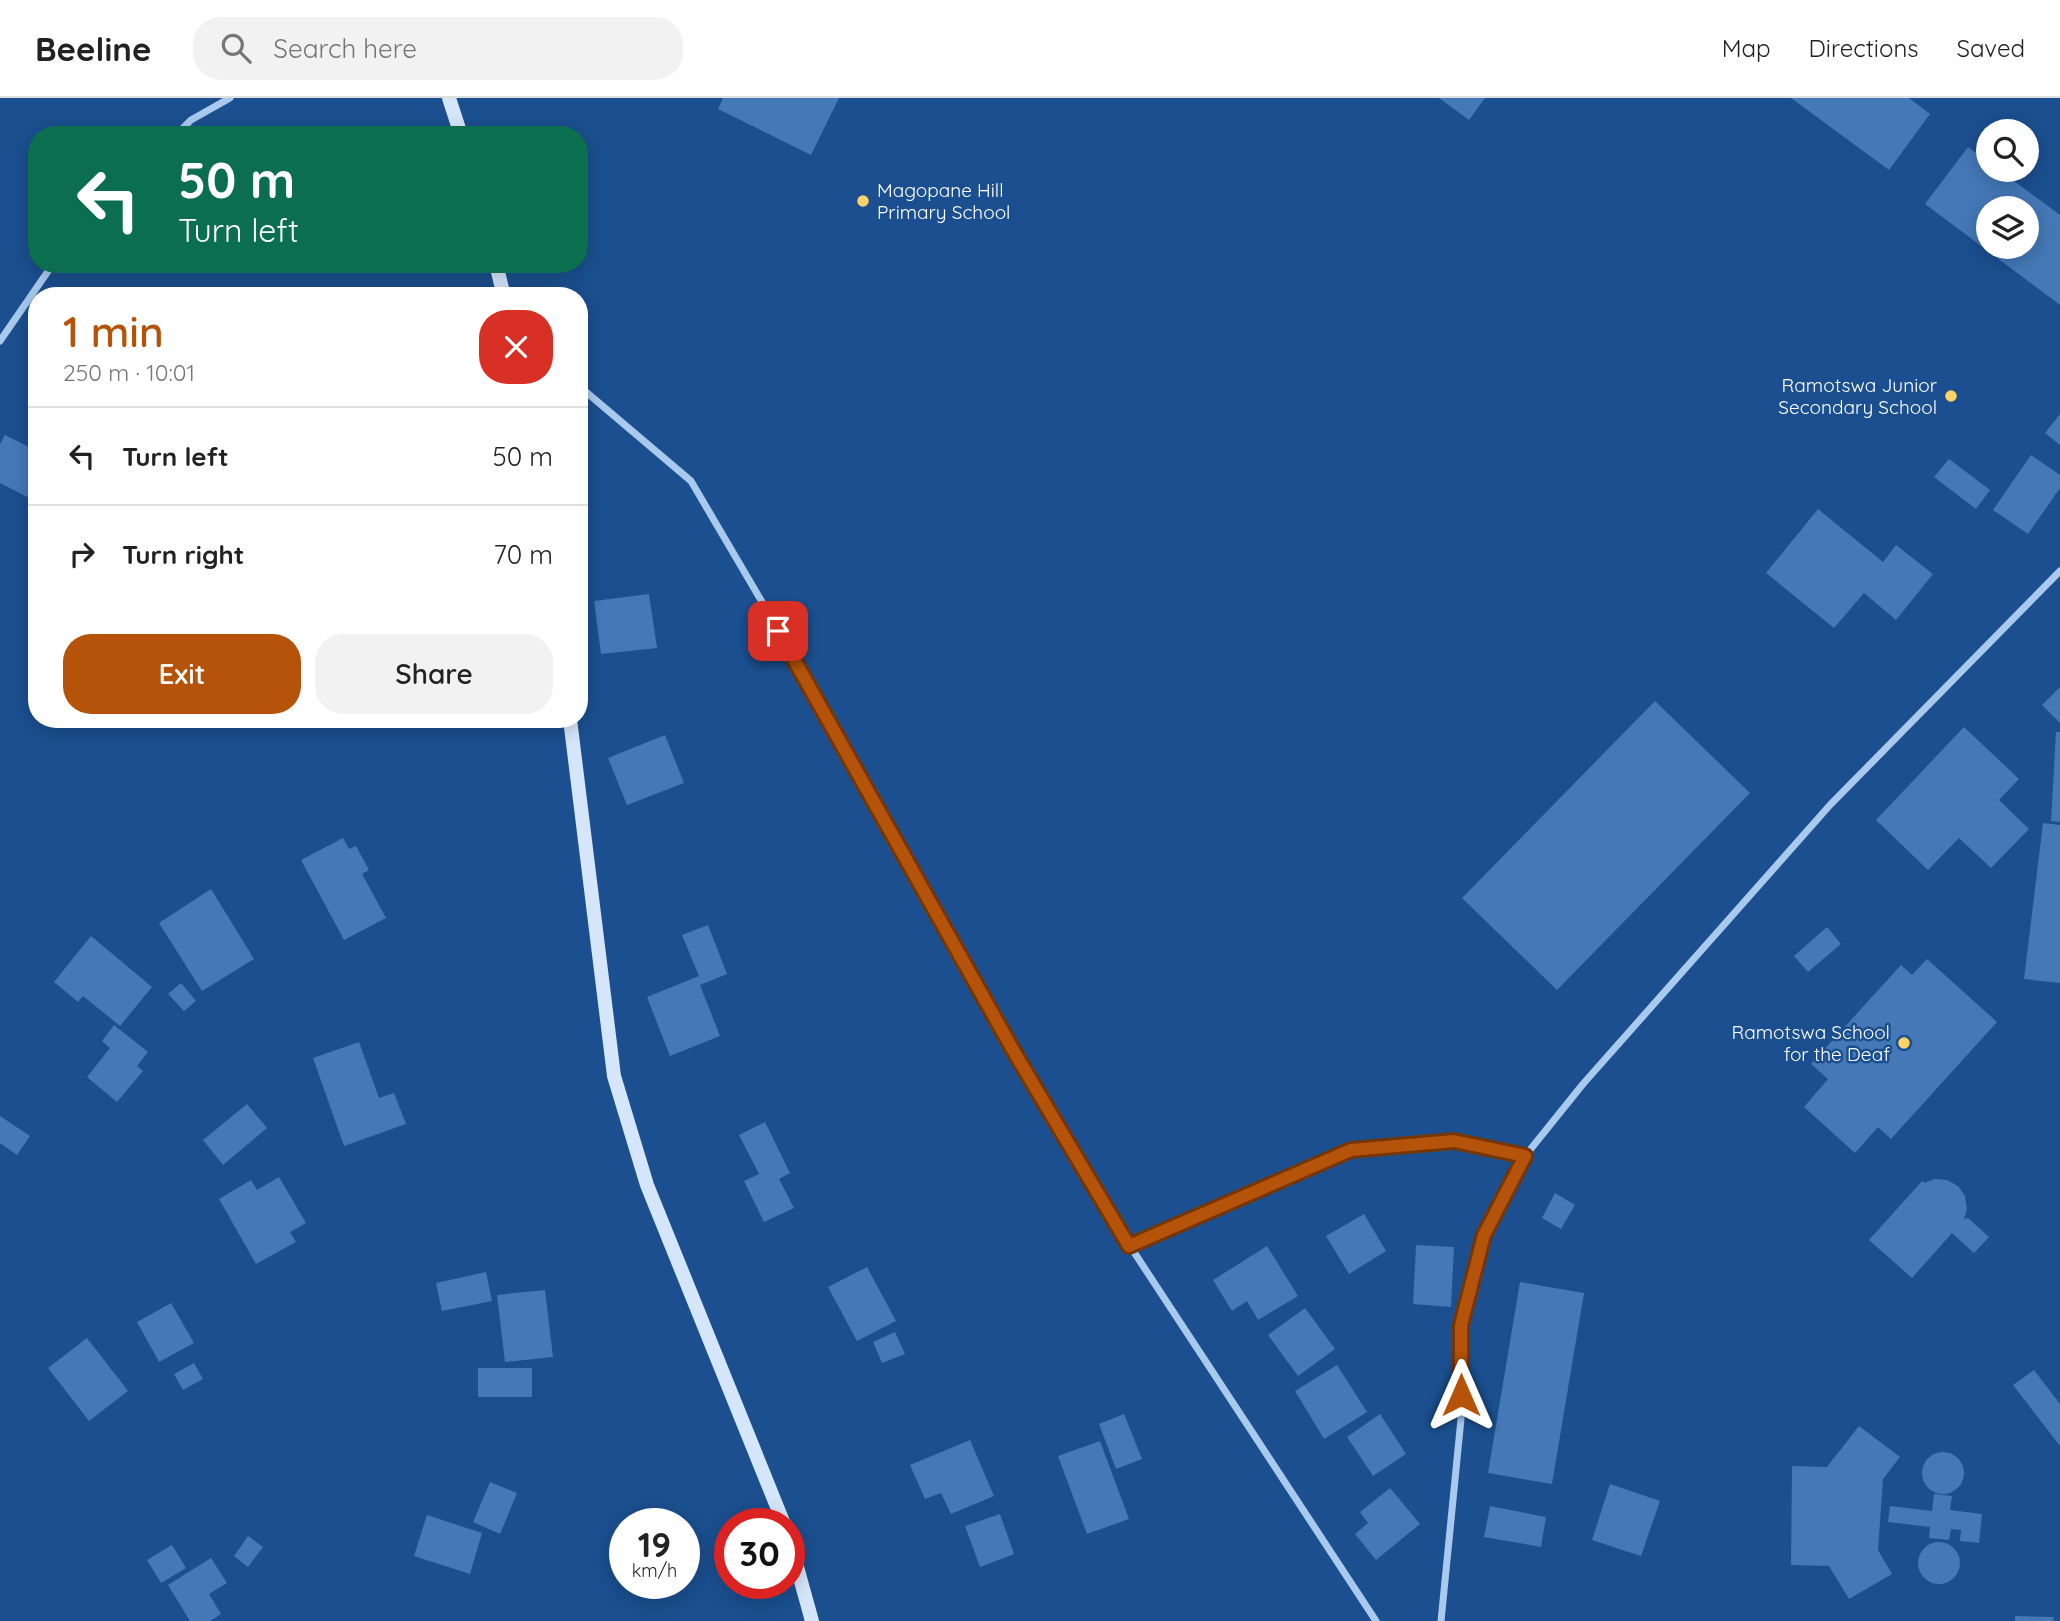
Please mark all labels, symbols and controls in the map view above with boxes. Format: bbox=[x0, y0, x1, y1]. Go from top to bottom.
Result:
search box bbox=[193, 17, 683, 80]
text: Beeline bbox=[35, 28, 151, 69]
icon: search bbox=[217, 29, 255, 67]
text: Search here bbox=[273, 32, 417, 65]
text: Map bbox=[1722, 33, 1771, 63]
text: Directions bbox=[1809, 33, 1919, 63]
text: Saved bbox=[1957, 33, 2025, 63]
map controls bbox=[1976, 119, 2039, 259]
button: search bbox=[1976, 119, 2039, 182]
text: 50 m bbox=[178, 149, 295, 210]
icon: left bbox=[63, 154, 154, 245]
place label: Magopane Hill Primary School bbox=[877, 178, 1010, 224]
marker: Magopane Hill Primary School bbox=[855, 193, 871, 209]
button: layers bbox=[1976, 196, 2039, 259]
text: Turn left bbox=[178, 210, 299, 250]
text: 1 min bbox=[63, 305, 164, 358]
button: close bbox=[479, 310, 553, 384]
text: 250 m · 10:01 bbox=[63, 358, 195, 387]
place label: Ramotswa Junior Secondary School bbox=[1778, 373, 1938, 419]
marker: Ramotswa Junior Secondary School bbox=[1943, 388, 1959, 404]
icon: left bbox=[63, 437, 101, 475]
text: Turn left bbox=[122, 440, 229, 473]
text: 50 m bbox=[493, 440, 553, 473]
icon: right bbox=[63, 535, 101, 573]
text: Turn right bbox=[122, 538, 244, 571]
text: 70 m bbox=[493, 538, 553, 571]
pin bbox=[748, 601, 808, 661]
icon: arrive bbox=[759, 612, 797, 650]
button: Exit bbox=[63, 634, 301, 714]
button: Share bbox=[315, 634, 553, 714]
place label: Ramotswa School for the Deaf bbox=[1731, 1020, 1890, 1066]
marker: Ramotswa School for the Deaf bbox=[1896, 1035, 1912, 1051]
position arrow bbox=[1424, 1358, 1498, 1432]
speed limit sign: 30 bbox=[714, 1508, 805, 1599]
text: 19 bbox=[638, 1522, 671, 1566]
text: km/h bbox=[632, 1559, 677, 1582]

